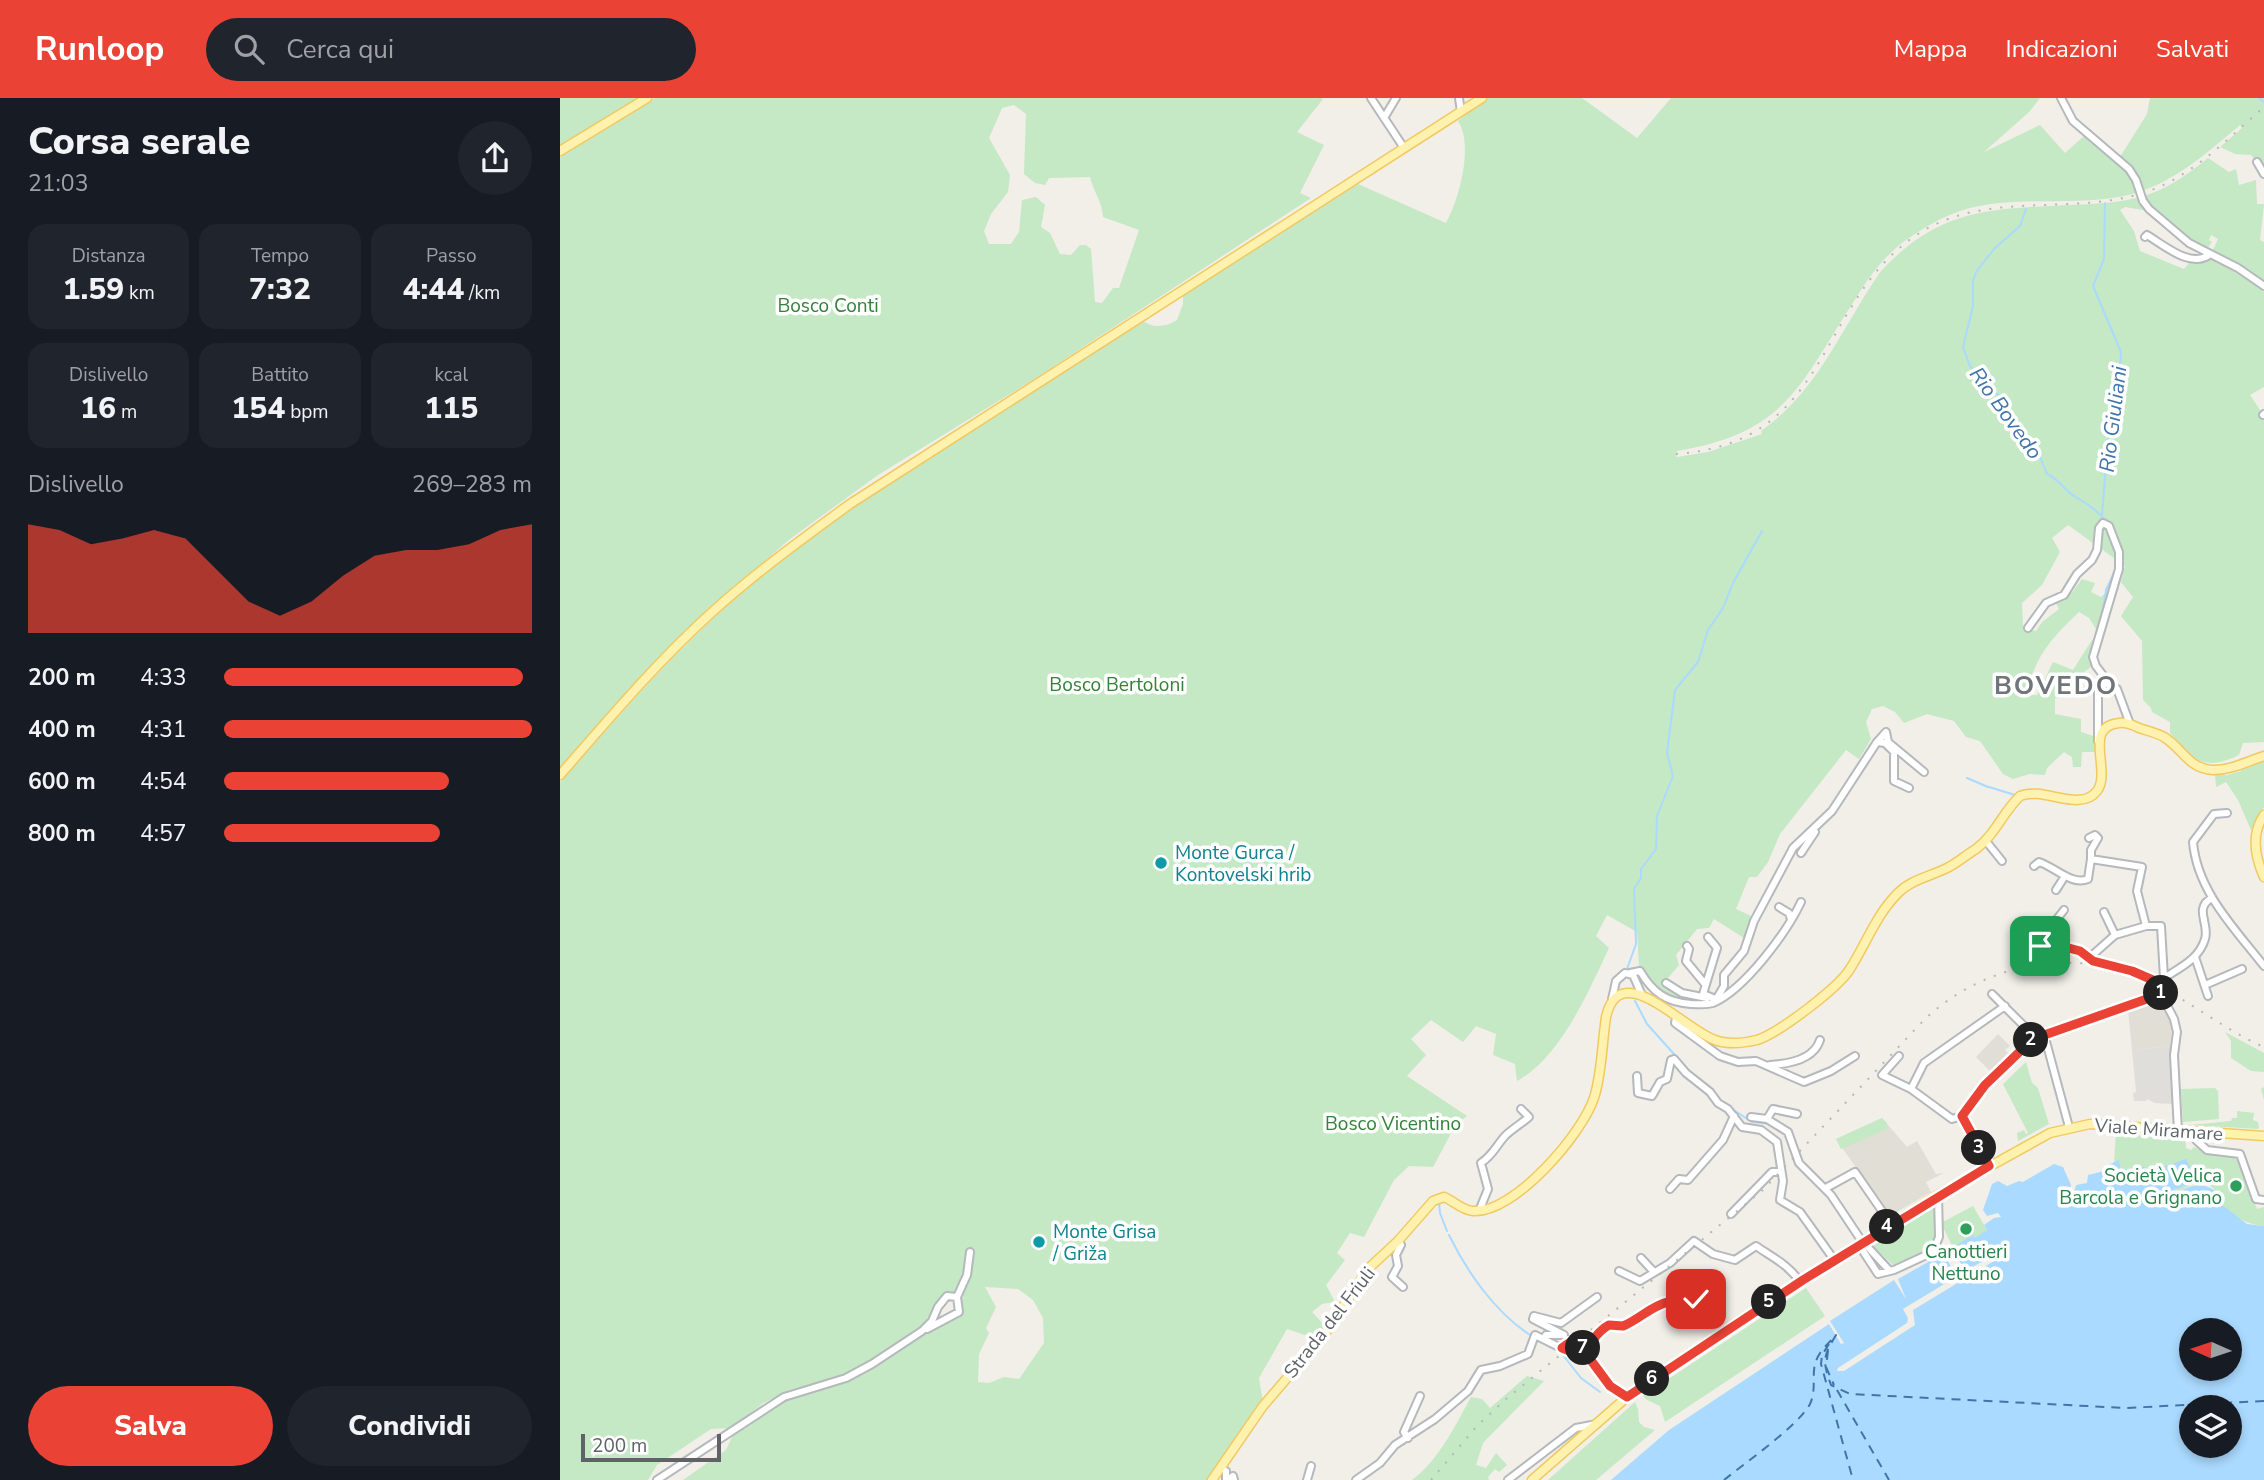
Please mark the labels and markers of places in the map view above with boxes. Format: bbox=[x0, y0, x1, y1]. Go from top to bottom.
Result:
place label: Monte Gurca / Kontovelski hrib bbox=[1175, 840, 1311, 888]
marker: Monte Gurca / Kontovelski hrib bbox=[1153, 855, 1169, 871]
pin bbox=[2010, 916, 2070, 976]
pin: 1 bbox=[2144, 976, 2178, 1010]
pin: 2 bbox=[2014, 1023, 2048, 1058]
pin: 3 bbox=[1962, 1130, 1996, 1166]
place label: Società Velica Barcola e Grignano bbox=[2059, 1163, 2222, 1211]
marker: Società Velica Barcola e Grignano bbox=[2228, 1178, 2244, 1194]
pin: 4 bbox=[1870, 1210, 1904, 1244]
place label: Monte Grisa / Griža bbox=[1052, 1219, 1156, 1267]
marker: Canottieri Nettuno bbox=[1958, 1221, 1974, 1237]
marker: Monte Grisa / Griža bbox=[1031, 1234, 1047, 1250]
place label: Canottieri Nettuno bbox=[1925, 1239, 2007, 1287]
pin bbox=[1666, 1269, 1726, 1329]
pin: 5 bbox=[1752, 1284, 1786, 1320]
pin: 7 bbox=[1566, 1330, 1600, 1366]
pin: 6 bbox=[1634, 1362, 1670, 1396]

